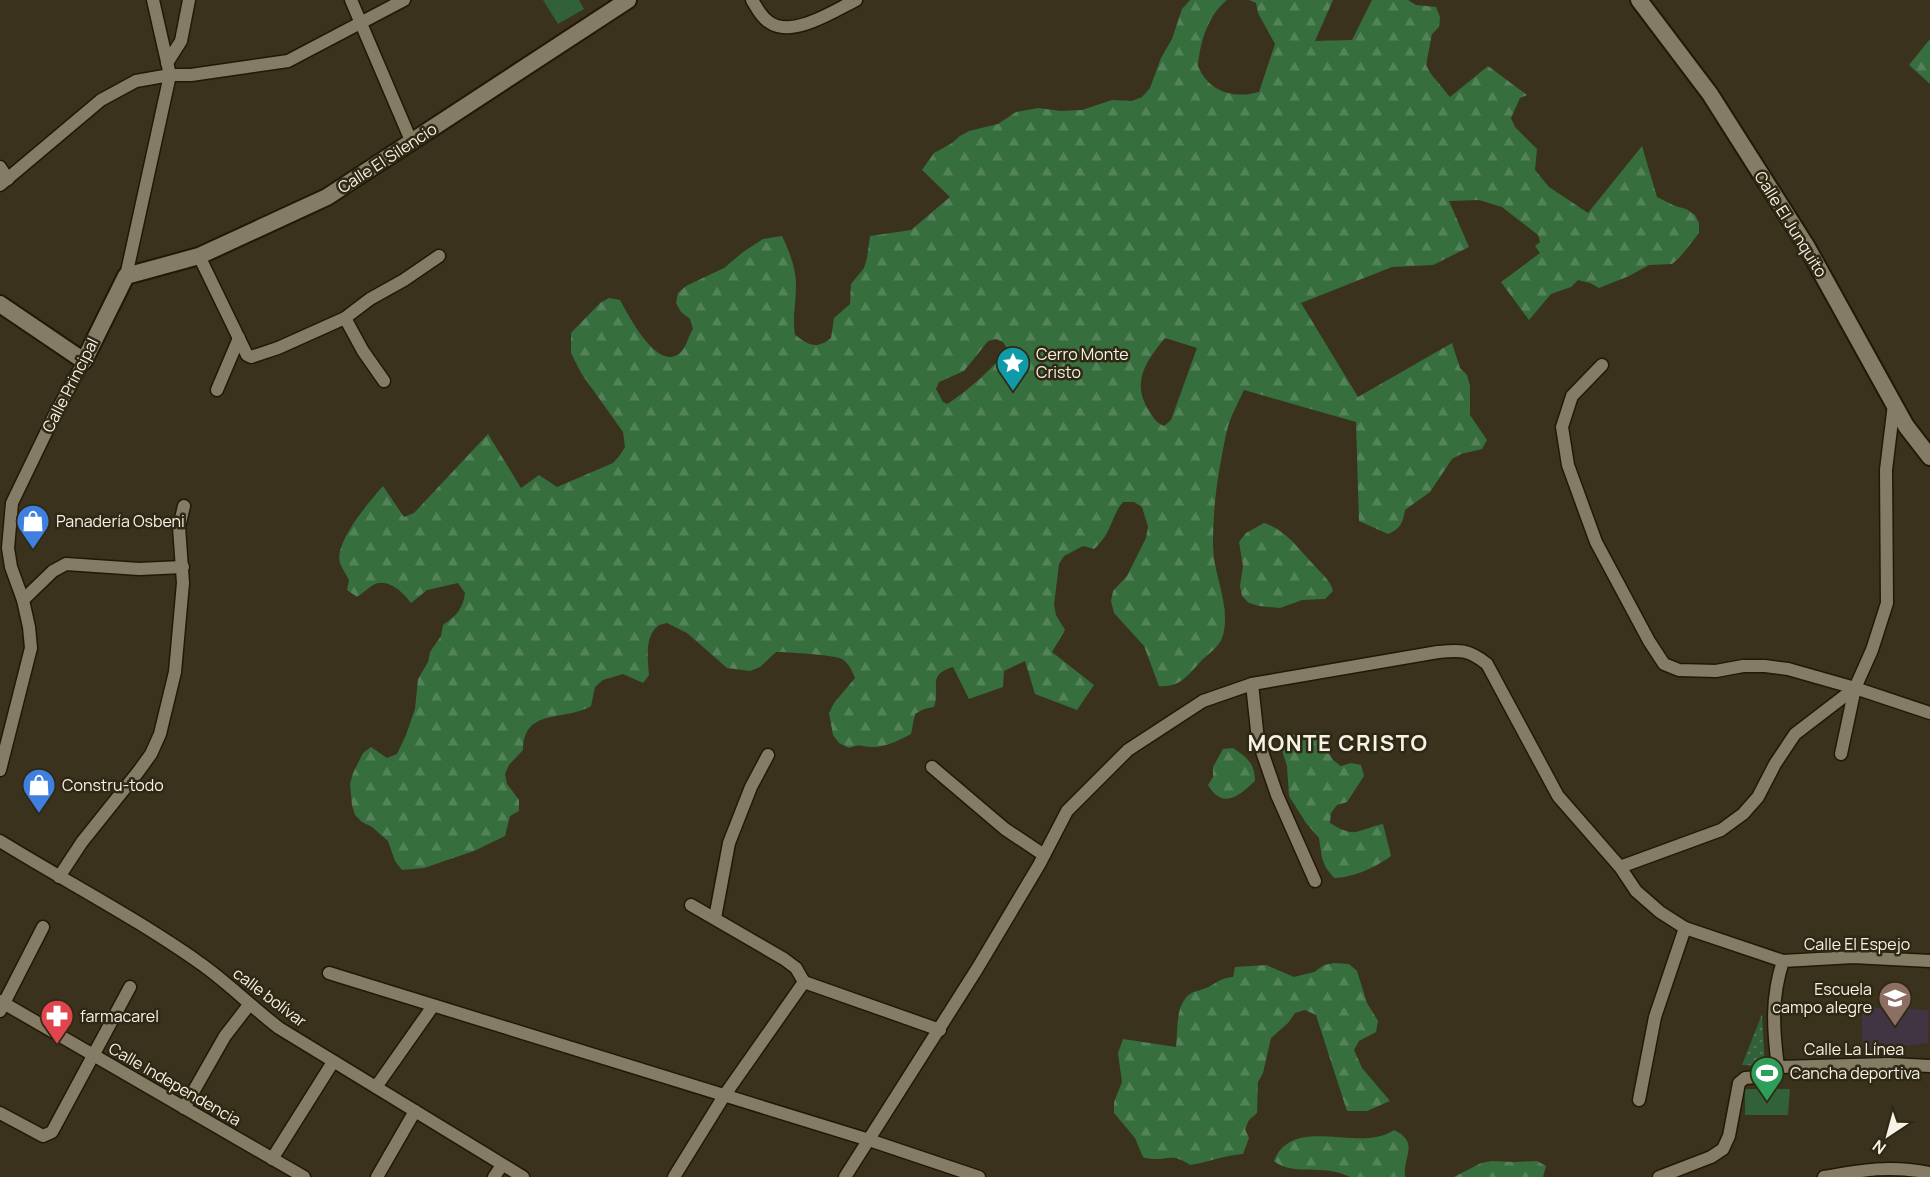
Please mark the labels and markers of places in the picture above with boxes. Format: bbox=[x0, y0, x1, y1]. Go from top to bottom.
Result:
place label: Cerro Monte Cristo bbox=[1036, 343, 1129, 383]
place icon: Cerro Monte Cristo bbox=[995, 345, 1031, 392]
shop icon: Panadería Osbeni bbox=[15, 503, 51, 550]
place label: Panadería Osbeni bbox=[56, 510, 185, 532]
shop icon: Constru-todo bbox=[21, 767, 57, 814]
place label: Constru-todo bbox=[62, 774, 164, 796]
place label: Escuela campo alegre bbox=[1772, 978, 1872, 1018]
school or university icon: Escuela campo alegre bbox=[1877, 980, 1913, 1027]
pharmacy icon: farmacarel bbox=[39, 998, 75, 1045]
place label: farmacarel bbox=[80, 1005, 159, 1027]
sports icon: Cancha deportiva bbox=[1749, 1055, 1785, 1102]
place label: Cancha deportiva bbox=[1790, 1062, 1920, 1084]

